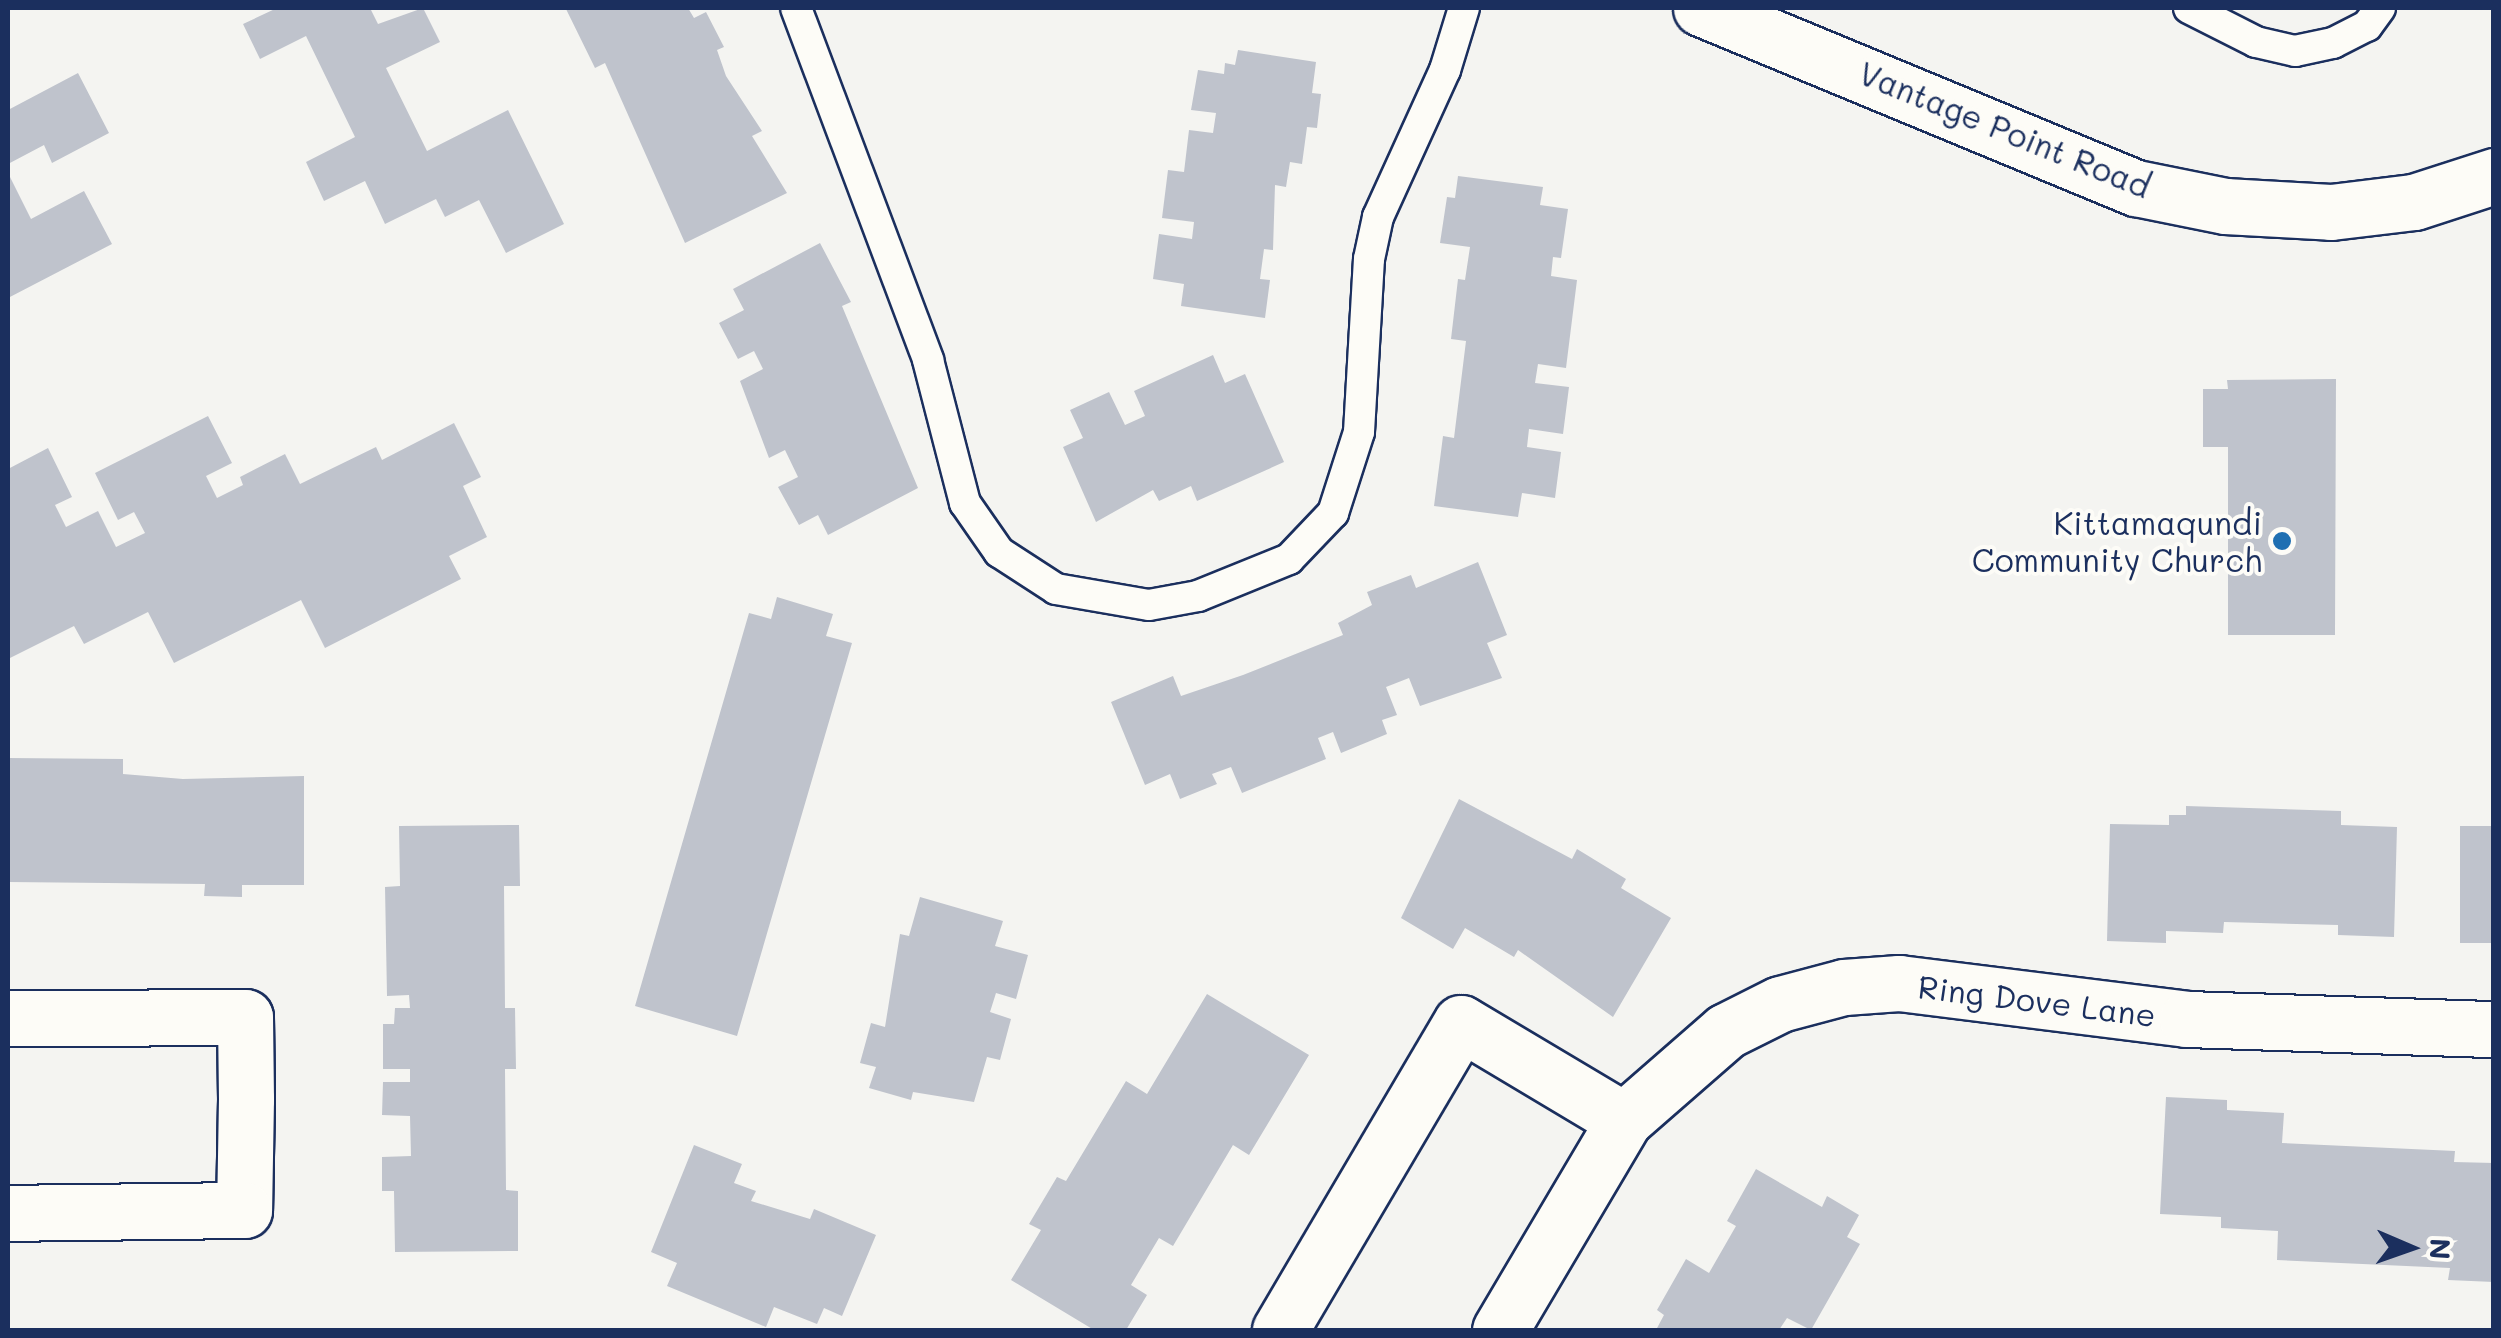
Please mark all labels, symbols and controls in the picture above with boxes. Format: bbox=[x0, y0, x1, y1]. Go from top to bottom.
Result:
street label: Vantage Point Road bbox=[1854, 53, 2156, 205]
place label: Kittamaqundi Community Church bbox=[1972, 504, 2262, 579]
marker: Kittamaqundi Community Church bbox=[2271, 530, 2293, 552]
street label: Ring Dove Lane bbox=[1916, 966, 2158, 1034]
north arrow bbox=[2361, 1198, 2461, 1298]
text: N bbox=[2423, 1238, 2459, 1260]

